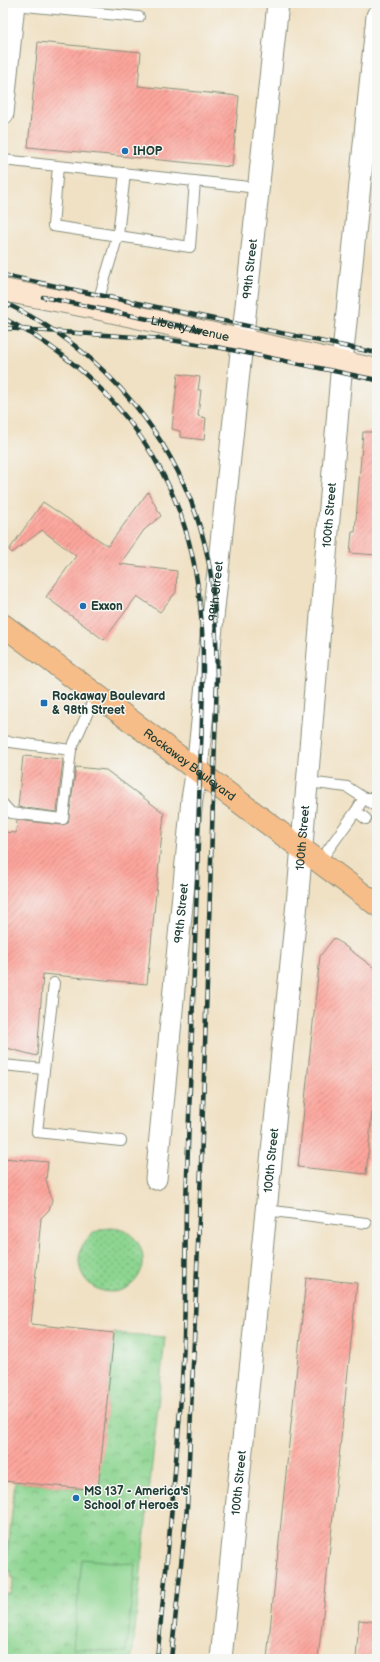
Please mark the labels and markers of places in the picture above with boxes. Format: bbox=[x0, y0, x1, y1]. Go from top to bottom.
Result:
place label: IHOP bbox=[133, 144, 163, 159]
marker: IHOP bbox=[120, 146, 130, 156]
place label: Exxon bbox=[91, 599, 123, 614]
marker: Exxon bbox=[78, 601, 88, 611]
place label: Rockaway Boulevard & 98th Street bbox=[52, 689, 165, 718]
marker: Rockaway Boulevard & 98th Street bbox=[39, 698, 49, 708]
place label: MS 137 - America's School of Heroes bbox=[84, 1484, 189, 1513]
marker: MS 137 - America's School of Heroes bbox=[71, 1493, 81, 1503]

